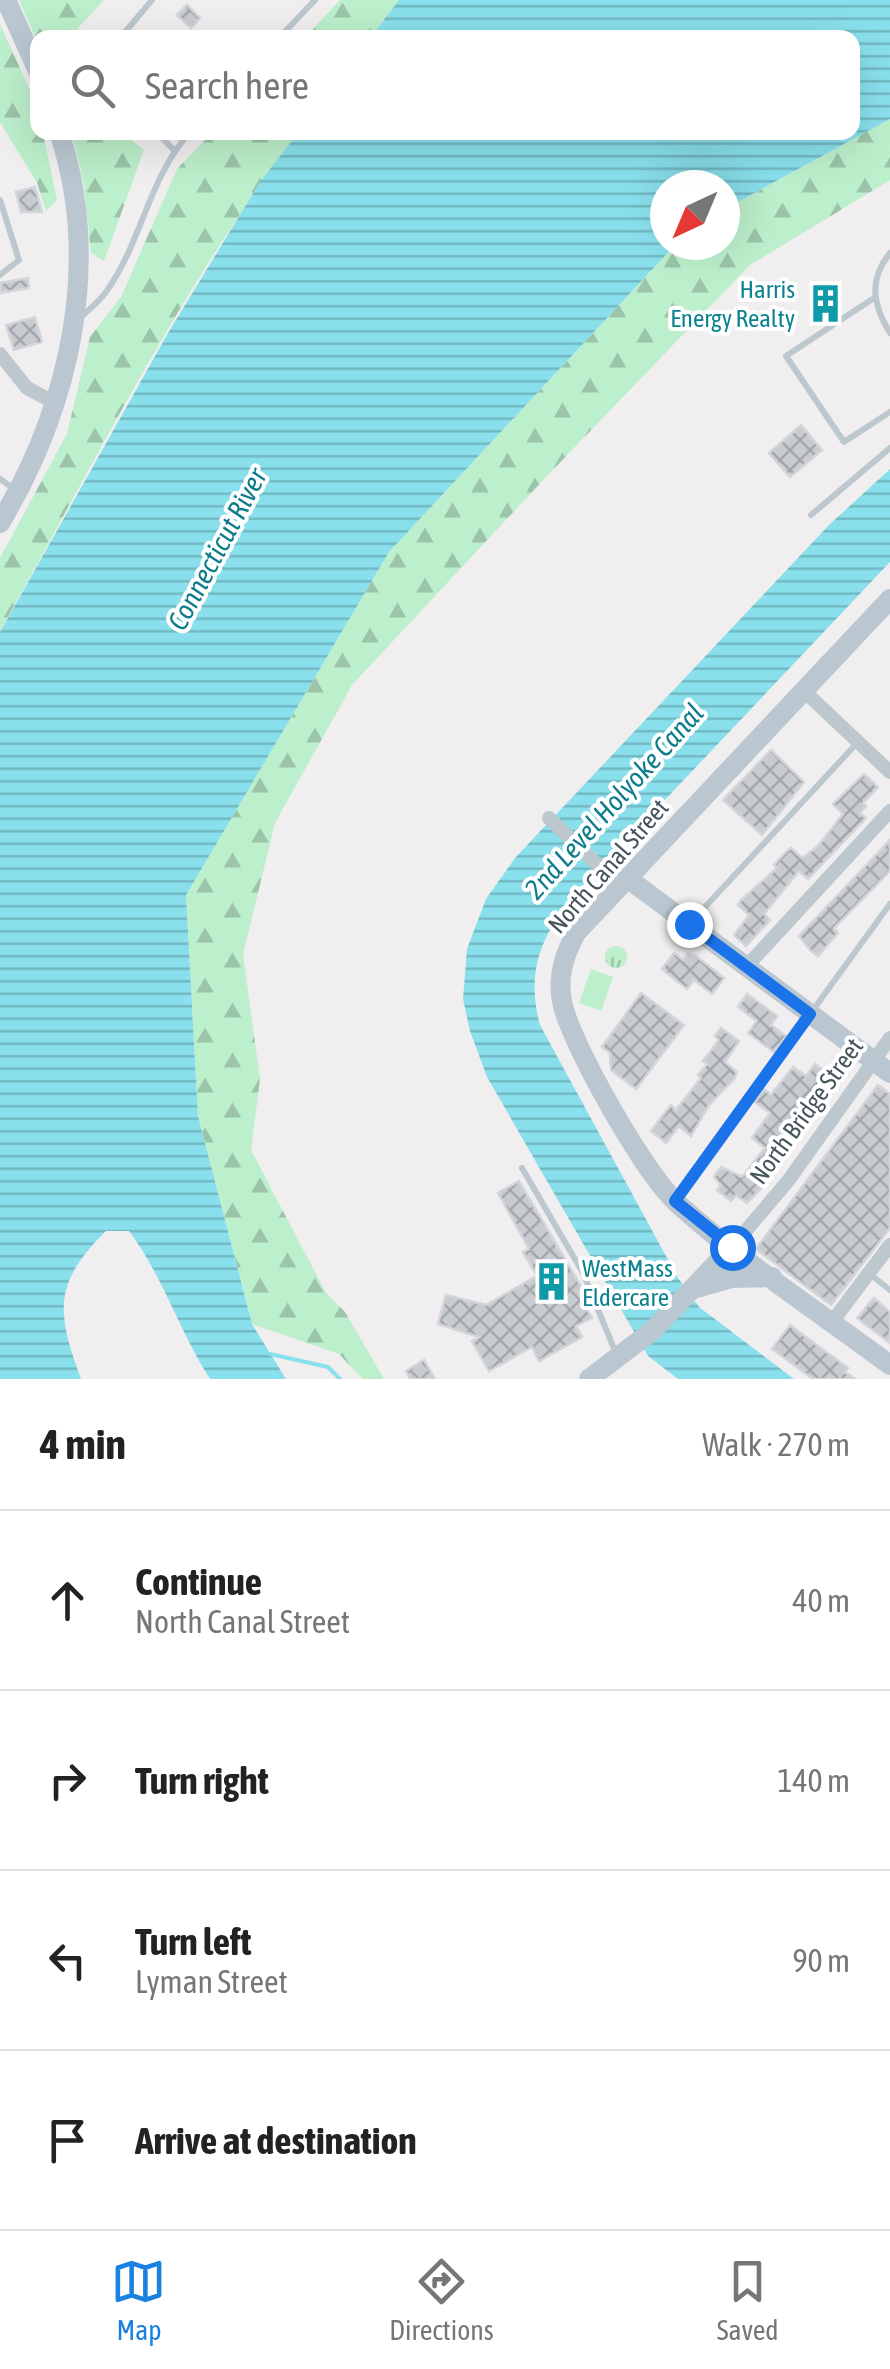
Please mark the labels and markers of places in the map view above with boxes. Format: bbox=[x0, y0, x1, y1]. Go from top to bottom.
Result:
place label: Harris Energy Realty bbox=[670, 275, 795, 332]
building icon: Harris Energy Realty bbox=[804, 282, 846, 324]
place label: WestMass Eldercare bbox=[582, 1254, 673, 1311]
building icon: WestMass Eldercare bbox=[531, 1261, 573, 1303]

